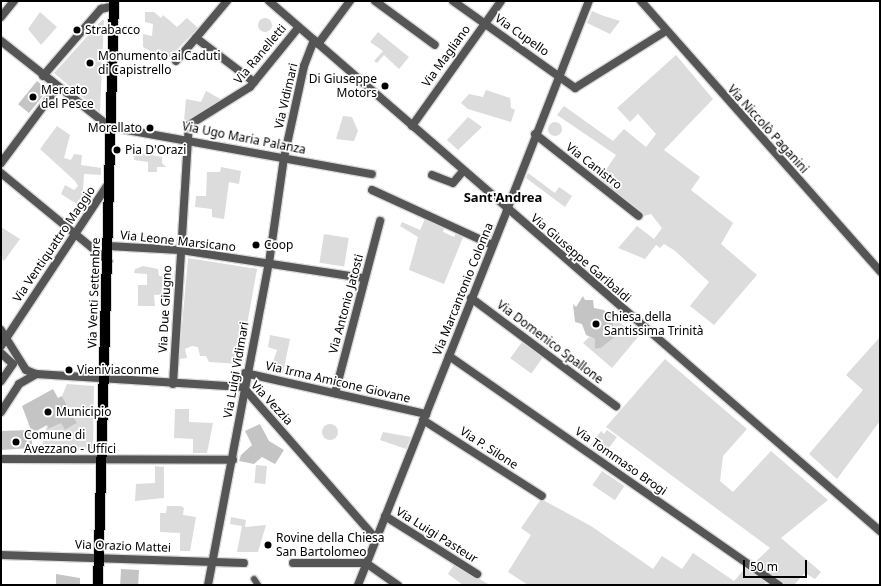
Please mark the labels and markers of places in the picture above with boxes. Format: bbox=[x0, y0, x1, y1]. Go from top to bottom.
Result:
place label: Strabacco bbox=[85, 23, 140, 37]
marker: Strabacco bbox=[72, 25, 82, 35]
place label: Monumento ai Caduti di Capistrello bbox=[98, 49, 221, 77]
marker: Monumento ai Caduti di Capistrello bbox=[85, 58, 95, 68]
place label: Di Giuseppe Motors bbox=[309, 72, 377, 100]
marker: Di Giuseppe Motors bbox=[380, 81, 390, 91]
place label: Mercato del Pesce bbox=[41, 83, 94, 111]
marker: Mercato del Pesce bbox=[28, 92, 38, 102]
place label: Morellato bbox=[88, 121, 142, 135]
marker: Morellato bbox=[145, 123, 155, 133]
place label: Pia D'Orazi bbox=[125, 143, 186, 157]
marker: Pia D'Orazi bbox=[112, 145, 122, 155]
place label: Coop bbox=[264, 238, 293, 252]
marker: Coop bbox=[251, 240, 261, 250]
place label: Chiesa della Santissima Trinità bbox=[604, 310, 704, 338]
marker: Chiesa della Santissima Trinità bbox=[591, 319, 601, 329]
place label: Vieniviaconme bbox=[77, 363, 159, 377]
marker: Vieniviaconme bbox=[64, 365, 74, 375]
place label: Municipio bbox=[56, 405, 111, 419]
marker: Municipio bbox=[43, 407, 53, 417]
place label: Comune di Avezzano - Uffici bbox=[24, 428, 116, 456]
marker: Comune di Avezzano - Uffici bbox=[11, 437, 21, 447]
place label: Rovine della Chiesa San Bartolomeo bbox=[276, 531, 385, 559]
marker: Rovine della Chiesa San Bartolomeo bbox=[263, 540, 273, 550]

